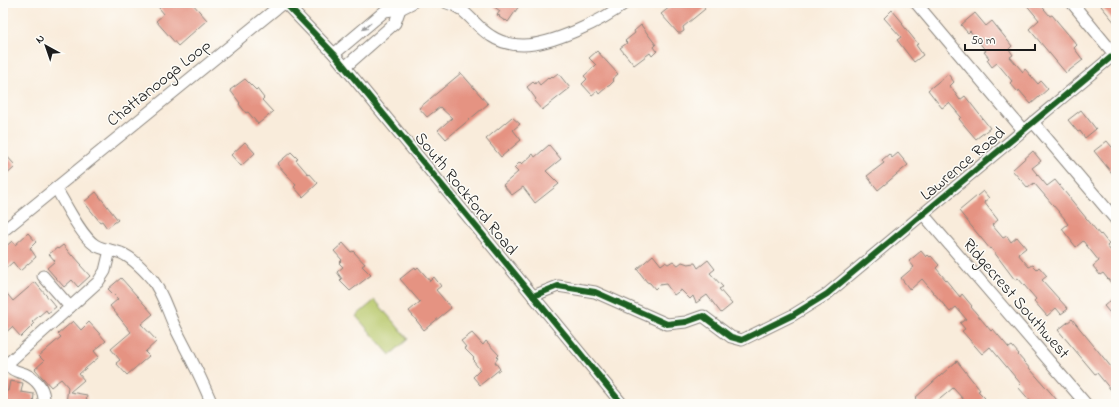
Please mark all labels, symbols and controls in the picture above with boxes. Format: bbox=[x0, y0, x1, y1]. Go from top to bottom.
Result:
one-way arrow bbox=[362, 21, 372, 30]
north arrow bbox=[26, 26, 66, 66]
scale bar bbox=[965, 26, 1035, 52]
text: N bbox=[32, 31, 48, 48]
text: 50 m bbox=[971, 32, 995, 50]
street label: Chattanooga Loop bbox=[102, 33, 218, 135]
street label: Lawrence Road bbox=[915, 121, 1011, 207]
street label: South Rockford Road bbox=[408, 127, 524, 261]
street label: Ridgecrest Southwest bbox=[955, 233, 1076, 366]

